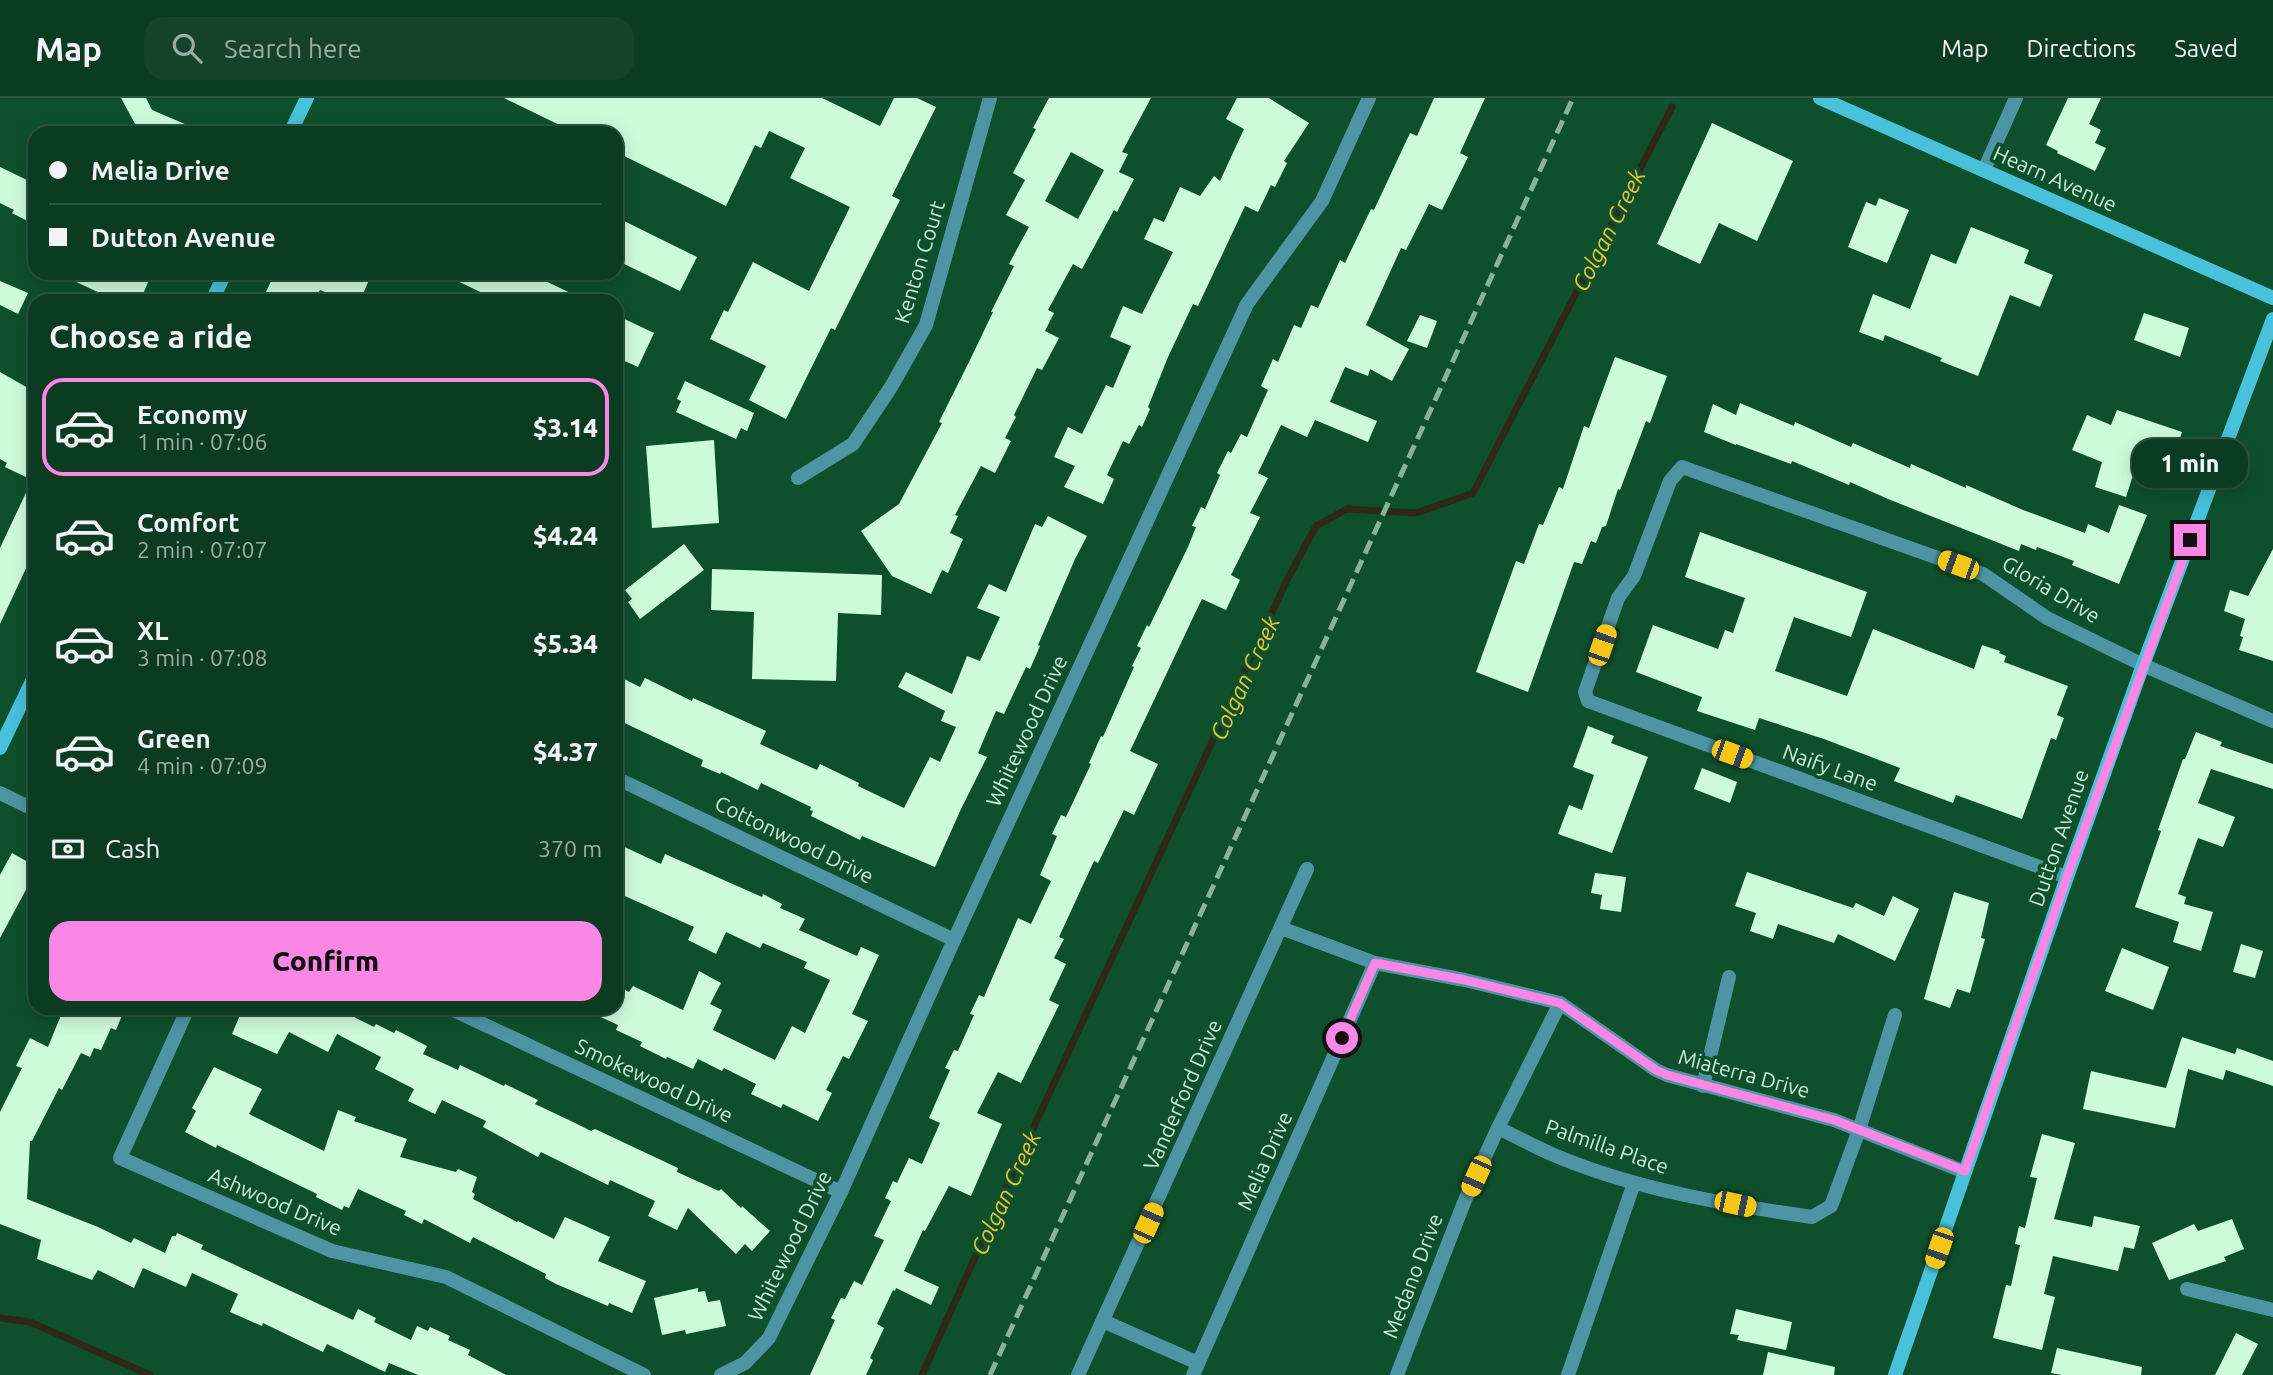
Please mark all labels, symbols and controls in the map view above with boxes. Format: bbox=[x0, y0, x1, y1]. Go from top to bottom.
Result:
search box bbox=[144, 17, 634, 80]
icon: search bbox=[168, 29, 206, 67]
text: Map bbox=[35, 30, 102, 67]
text: Search here bbox=[224, 34, 362, 63]
text: Map bbox=[1941, 35, 1988, 62]
text: Directions bbox=[2026, 35, 2136, 62]
text: Saved bbox=[2174, 35, 2238, 62]
street label: Hearn Avenue bbox=[1990, 140, 2121, 216]
text: Melia Drive bbox=[91, 156, 230, 185]
water label: Colgan Creek bbox=[1567, 164, 1650, 295]
street label: Kenton Court bbox=[889, 198, 949, 326]
text: Dutton Avenue bbox=[91, 223, 276, 252]
text: Choose a ride bbox=[49, 318, 252, 354]
icon: car bbox=[53, 396, 116, 459]
text: Economy bbox=[137, 400, 247, 429]
text: $3.14 bbox=[533, 413, 598, 442]
text: 1 min · 07:06 bbox=[137, 429, 268, 454]
callout: 1 min bbox=[2132, 438, 2248, 488]
text: 1 min bbox=[2161, 451, 2219, 476]
icon: car bbox=[53, 504, 116, 567]
text: Comfort bbox=[137, 508, 240, 537]
text: $4.24 bbox=[533, 521, 598, 550]
route end bbox=[2174, 524, 2206, 556]
text: 2 min · 07:07 bbox=[137, 537, 268, 562]
car bbox=[1935, 548, 1982, 582]
street label: Gloria Drive bbox=[1998, 551, 2105, 628]
icon: car bbox=[53, 612, 116, 675]
water label: Colgan Creek bbox=[1205, 612, 1284, 744]
text: XL bbox=[137, 616, 168, 645]
car bbox=[1586, 622, 1619, 668]
text: $5.34 bbox=[533, 629, 598, 658]
text: 3 min · 07:08 bbox=[137, 645, 268, 670]
street label: Whitewood Drive bbox=[981, 651, 1072, 810]
icon: car bbox=[53, 720, 116, 783]
text: Green bbox=[137, 724, 211, 753]
text: $4.37 bbox=[533, 737, 598, 766]
car bbox=[1709, 737, 1756, 771]
street label: Naify Lane bbox=[1780, 739, 1881, 795]
text: 4 min · 07:09 bbox=[137, 753, 268, 778]
street label: Dutton Avenue bbox=[2023, 766, 2093, 909]
street label: Cottonwood Drive bbox=[711, 790, 878, 888]
icon: cash bbox=[49, 830, 87, 868]
text: Cash bbox=[105, 834, 160, 863]
text: 370 m bbox=[538, 836, 602, 861]
button: Confirm bbox=[49, 921, 602, 1001]
street label: Vanderford Drive bbox=[1138, 1015, 1226, 1174]
route start bbox=[1326, 1022, 1358, 1054]
street label: Smokewood Drive bbox=[572, 1033, 737, 1127]
street label: Miaterra Drive bbox=[1676, 1044, 1813, 1102]
street label: Melia Drive bbox=[1232, 1107, 1297, 1214]
street label: Palmilla Place bbox=[1543, 1114, 1672, 1178]
water label: Colgan Creek bbox=[966, 1127, 1045, 1259]
car bbox=[1458, 1153, 1495, 1199]
street label: Ashwood Drive bbox=[205, 1162, 346, 1240]
street label: Whitewood Drive bbox=[742, 1167, 836, 1324]
car bbox=[1713, 1189, 1758, 1219]
car bbox=[1130, 1200, 1167, 1246]
street label: Medano Drive bbox=[1377, 1210, 1447, 1341]
car bbox=[1923, 1225, 1956, 1271]

